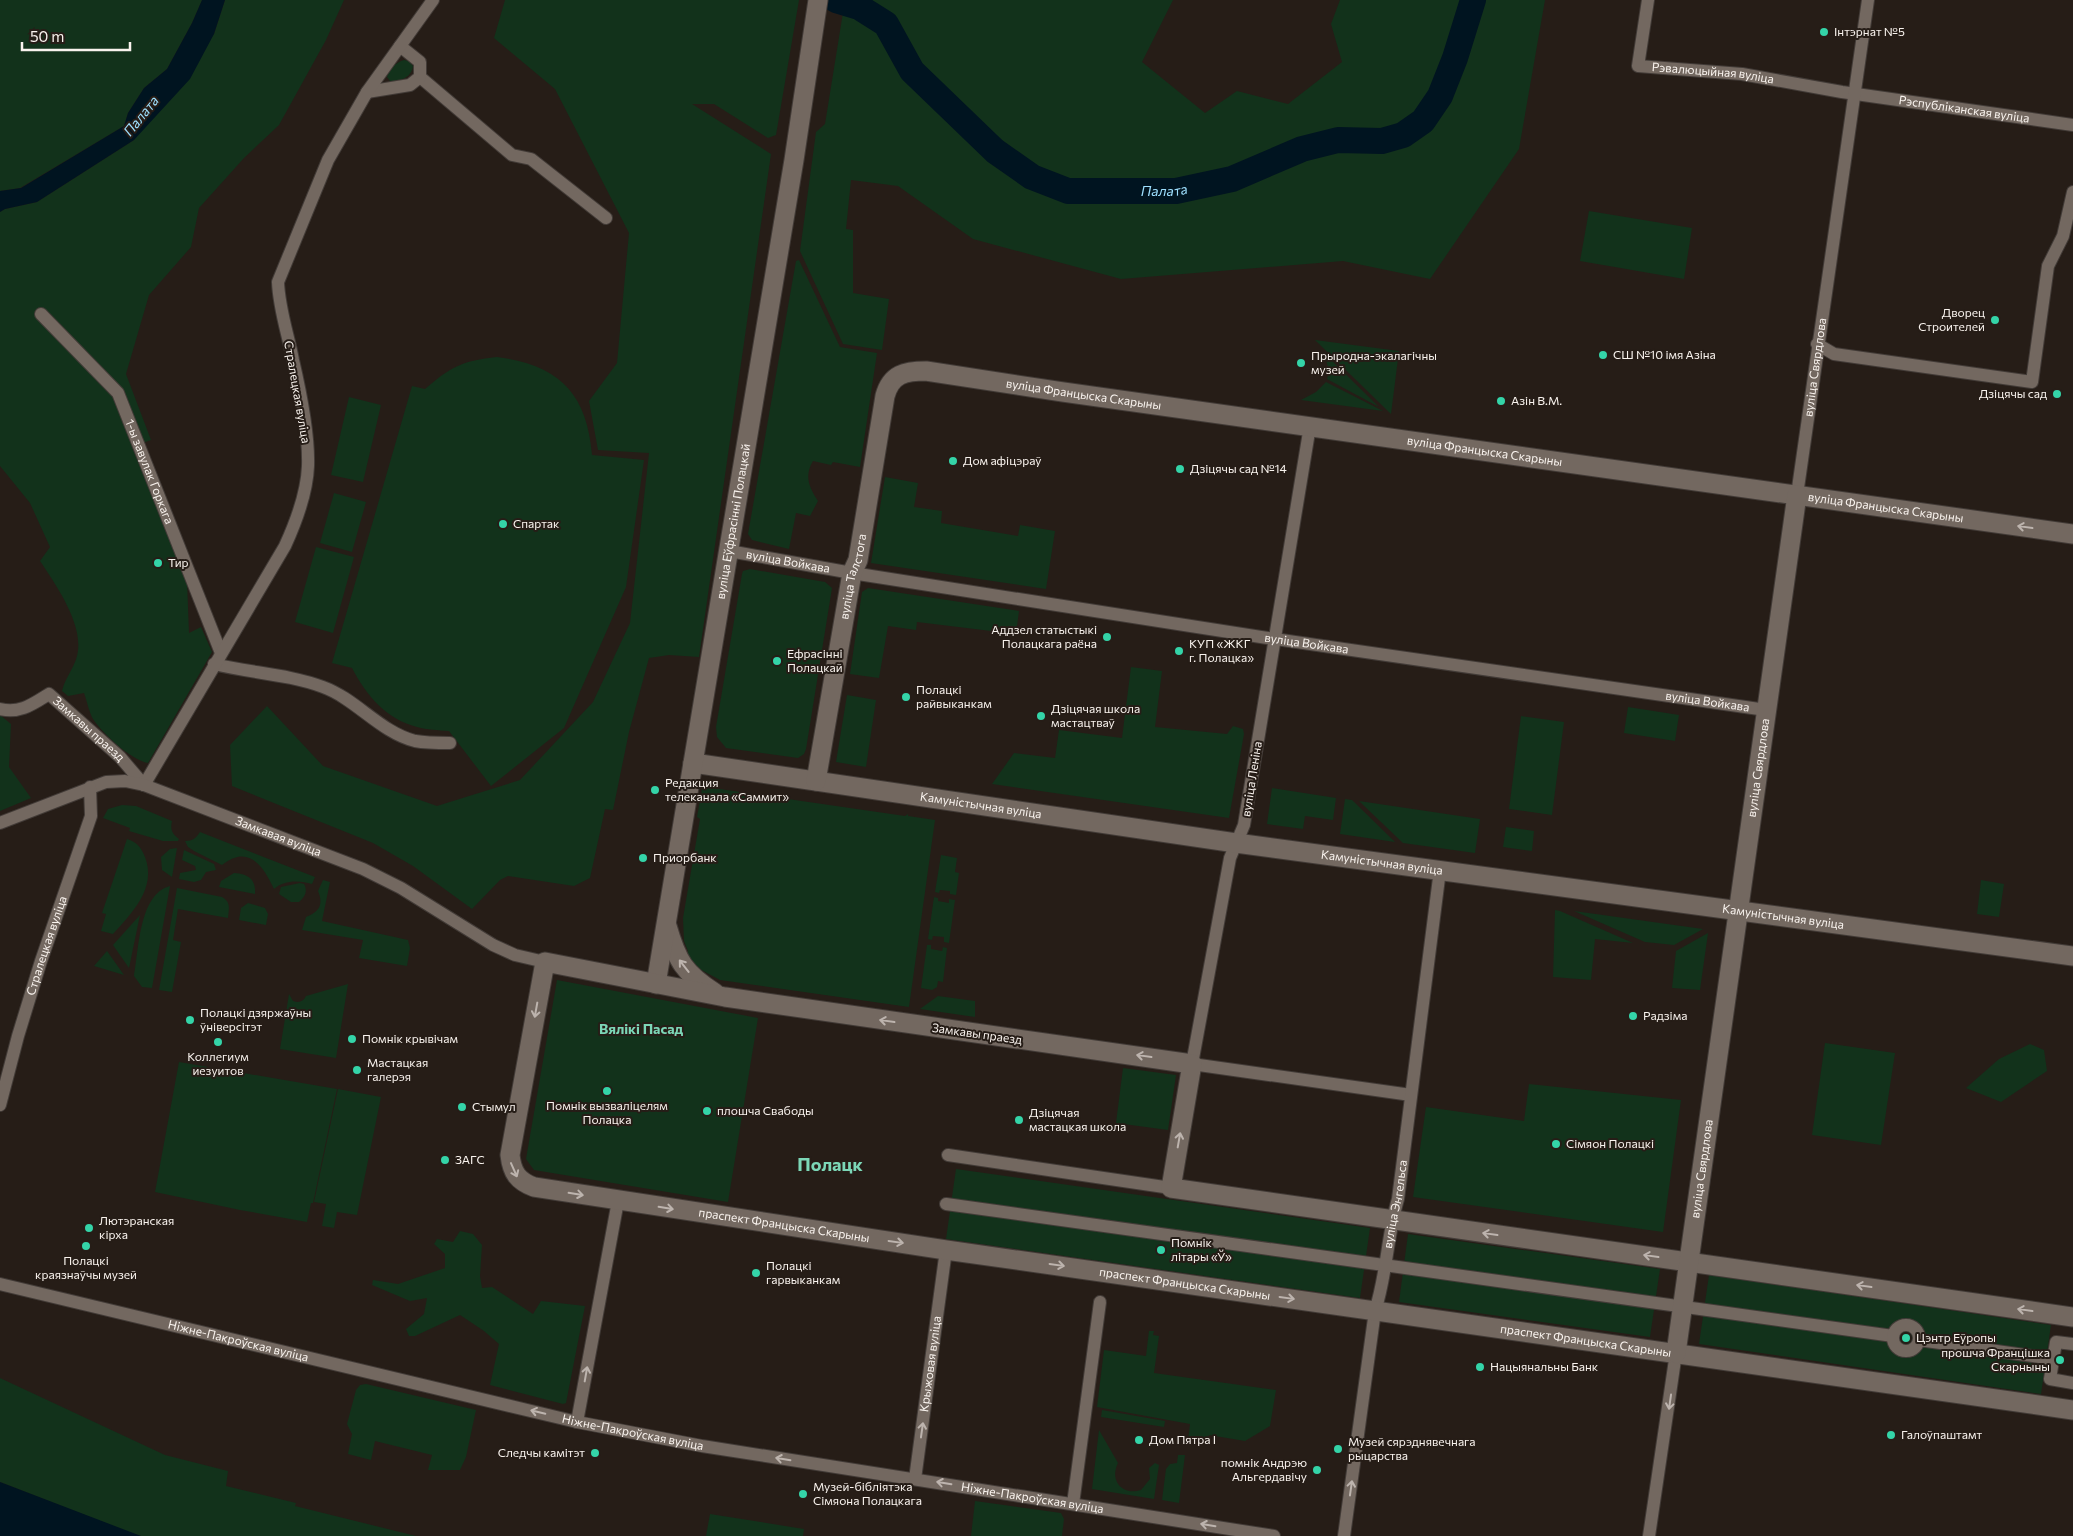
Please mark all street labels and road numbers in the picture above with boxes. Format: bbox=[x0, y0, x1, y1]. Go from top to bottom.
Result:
street label: Рэвалюцыйная вуліца bbox=[1651, 59, 1775, 86]
street label: Рэспубліканская вуліца bbox=[1898, 92, 2031, 125]
street label: вуліца Свярдлова bbox=[1800, 317, 1828, 417]
street label: Стралецкая вуліца bbox=[282, 340, 314, 444]
street label: вуліца Францыска Скарыны bbox=[1005, 375, 1162, 412]
street label: 1-ы завулак Горкага bbox=[123, 417, 177, 526]
street label: вуліца Францыска Скарыны bbox=[1406, 432, 1563, 468]
street label: вуліца Еўфрасінні Полацкай bbox=[713, 443, 752, 600]
street label: вуліца Францыска Скарыны bbox=[1807, 489, 1964, 525]
street label: вуліца Талстога bbox=[836, 533, 868, 620]
street label: вуліца Войкава bbox=[745, 546, 831, 575]
street label: вуліца Войкава bbox=[1264, 630, 1350, 656]
street label: вуліца Войкава bbox=[1665, 688, 1751, 714]
street label: Замкавы праезд bbox=[51, 693, 128, 764]
street label: вуліца Свярдлова bbox=[1744, 717, 1771, 818]
street label: вуліца Леніна bbox=[1238, 740, 1264, 817]
street label: Камуністычная вуліца bbox=[919, 789, 1043, 820]
street label: Замкавая вуліца bbox=[234, 813, 324, 858]
street label: Камуністычная вуліца bbox=[1320, 847, 1444, 877]
street label: Стралецкая вуліца bbox=[23, 894, 69, 997]
street label: Камуністычная вуліца bbox=[1722, 901, 1845, 931]
street label: Замкавы праезд bbox=[931, 1020, 1023, 1046]
street label: вуліца Свярдлова bbox=[1687, 1118, 1715, 1219]
street label: вуліца Энгельса bbox=[1380, 1159, 1409, 1249]
street label: праспект Францыска Скарыны bbox=[698, 1204, 871, 1244]
street label: праспект Францыска Скарыны bbox=[1098, 1264, 1271, 1302]
street label: Крыжовая вуліца bbox=[916, 1315, 943, 1413]
street label: Ніжне-Пакроўская вуліца bbox=[167, 1316, 310, 1364]
street label: праспект Францыска Скарыны bbox=[1499, 1321, 1672, 1359]
street label: Ніжне-Пакроўская вуліца bbox=[561, 1411, 705, 1452]
street label: Ніжне-Пакроўская вуліца bbox=[960, 1479, 1105, 1515]

